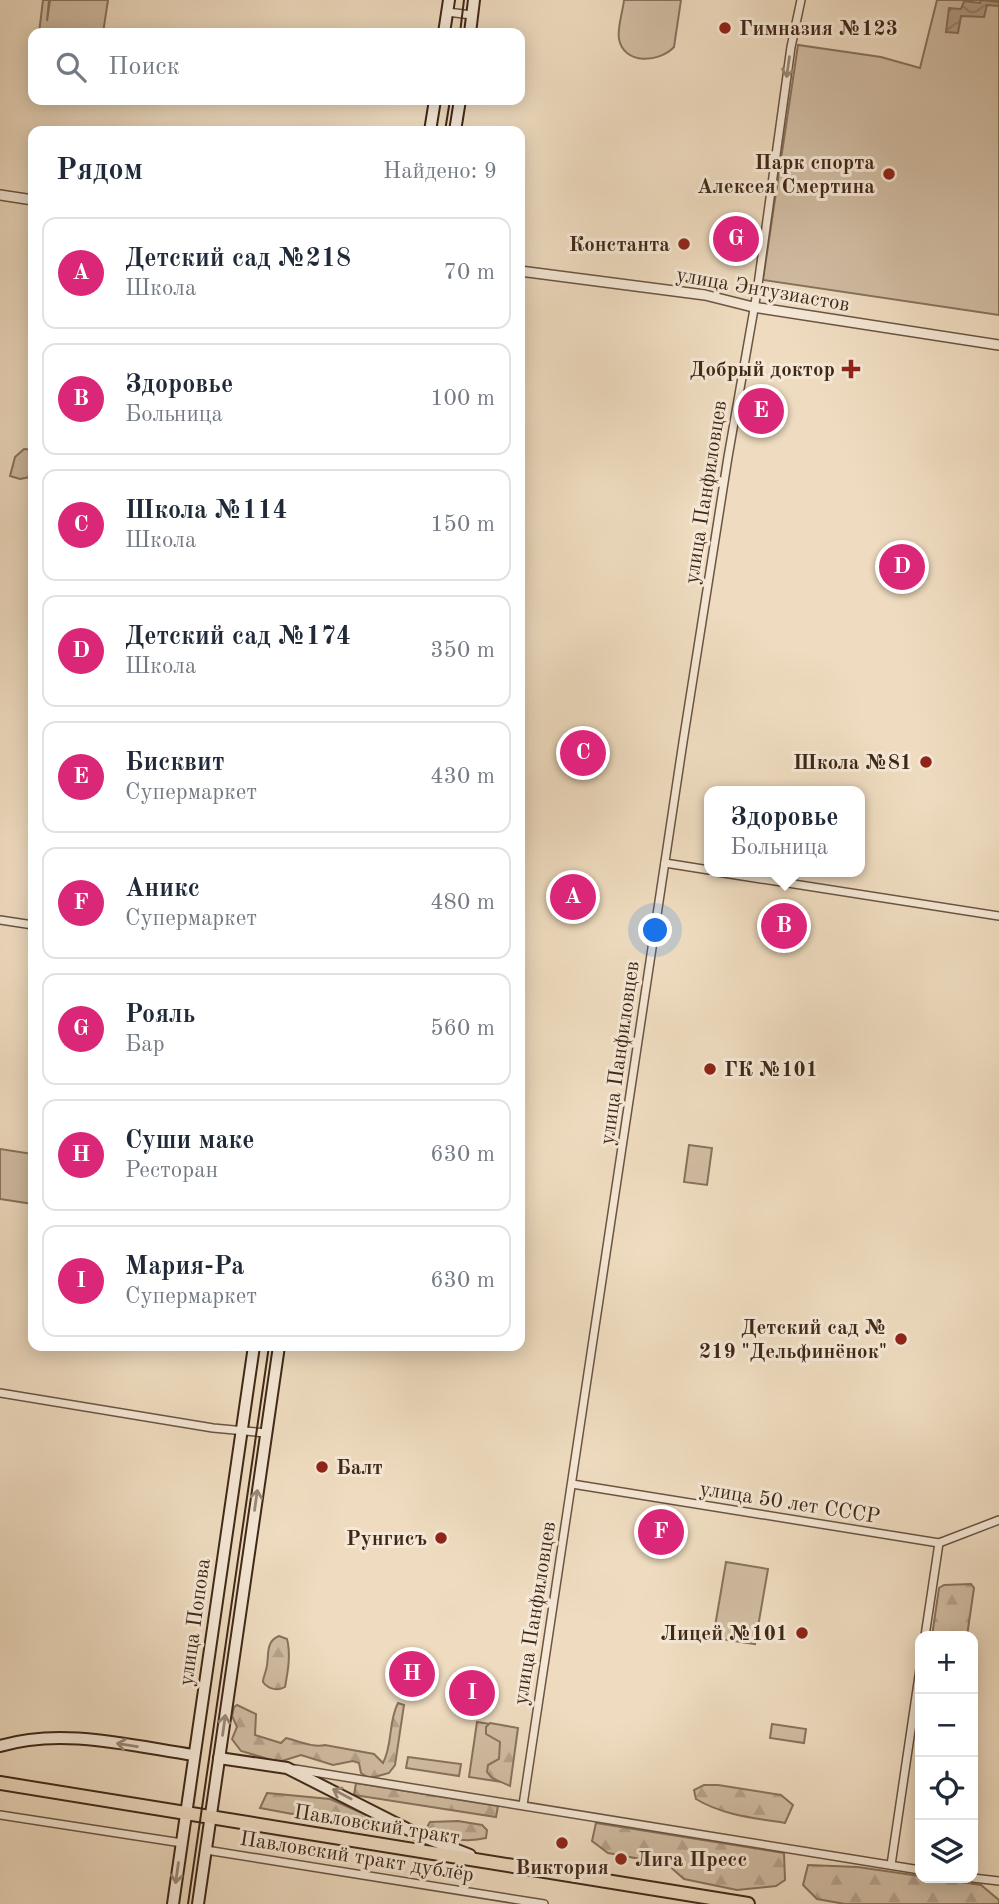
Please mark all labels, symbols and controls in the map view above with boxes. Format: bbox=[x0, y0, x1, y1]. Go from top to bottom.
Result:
place label: Гимназия №123 bbox=[739, 19, 898, 40]
marker: Гимназия №123 bbox=[717, 20, 733, 36]
search box bbox=[28, 28, 525, 105]
icon: search bbox=[52, 48, 90, 86]
text: Поиск bbox=[108, 54, 180, 80]
one-way arrow bbox=[781, 55, 794, 78]
place label: Парк спорта Алексея Смертина bbox=[697, 153, 875, 198]
text: Рядом bbox=[56, 156, 143, 186]
text: Найдено: 9 bbox=[383, 160, 497, 183]
marker: Парк спорта Алексея Смертина bbox=[881, 166, 897, 182]
pin: G bbox=[713, 213, 759, 265]
place label: Константа bbox=[569, 235, 670, 256]
marker: Константа bbox=[676, 236, 692, 252]
text: Детский сад №218 bbox=[125, 246, 351, 272]
text: A bbox=[72, 261, 90, 284]
text: 70 m bbox=[444, 261, 495, 284]
street label: улица Энтузиастов bbox=[674, 265, 851, 316]
text: Школа bbox=[125, 277, 196, 300]
marker: Добрый доктор bbox=[841, 359, 861, 379]
place label: Добрый доктор bbox=[690, 360, 835, 381]
text: Здоровье bbox=[125, 372, 233, 398]
pin: E bbox=[738, 385, 784, 437]
text: B bbox=[73, 387, 89, 410]
text: 100 m bbox=[430, 387, 495, 410]
street label: улица Панфиловцев bbox=[682, 399, 731, 586]
text: Больница bbox=[125, 403, 223, 426]
text: Школа №114 bbox=[125, 498, 288, 524]
text: C bbox=[73, 513, 89, 536]
text: 150 m bbox=[430, 513, 495, 536]
text: Школа bbox=[125, 529, 196, 552]
pin: D bbox=[879, 541, 925, 593]
text: Детский сад №174 bbox=[125, 624, 351, 650]
text: D bbox=[72, 639, 90, 662]
text: 350 m bbox=[430, 639, 495, 662]
text: Школа bbox=[125, 655, 196, 678]
pin: C bbox=[560, 727, 606, 779]
text: Бисквит bbox=[125, 750, 225, 776]
place label: Школа №81 bbox=[793, 753, 912, 774]
marker: Школа №81 bbox=[918, 754, 934, 770]
text: E bbox=[73, 765, 89, 788]
text: 430 m bbox=[430, 765, 495, 788]
text: Супермаркет bbox=[125, 781, 257, 804]
popup bbox=[704, 786, 865, 877]
text: Здоровье bbox=[730, 805, 839, 831]
text: Больница bbox=[730, 836, 828, 859]
pin: A bbox=[550, 871, 596, 923]
text: Аникс bbox=[125, 876, 200, 902]
text: F bbox=[73, 891, 89, 914]
text: 480 m bbox=[430, 891, 495, 914]
pin: B bbox=[761, 900, 807, 952]
text: Супермаркет bbox=[125, 907, 257, 930]
your location bbox=[638, 913, 672, 947]
street label: улица Панфиловцев bbox=[597, 960, 644, 1147]
text: Рояль bbox=[125, 1002, 195, 1028]
text: G bbox=[73, 1017, 89, 1040]
text: 560 m bbox=[430, 1017, 495, 1040]
text: Бар bbox=[125, 1033, 165, 1056]
place label: ГК №101 bbox=[724, 1060, 818, 1081]
marker: ГК №101 bbox=[702, 1061, 718, 1077]
text: Суши маке bbox=[125, 1128, 255, 1154]
text: H bbox=[72, 1143, 90, 1166]
text: 630 m bbox=[430, 1143, 495, 1166]
text: Ресторан bbox=[125, 1159, 218, 1182]
text: Мария-Ра bbox=[125, 1254, 244, 1280]
text: I bbox=[76, 1269, 86, 1292]
text: 630 m bbox=[430, 1269, 495, 1292]
text: Супермаркет bbox=[125, 1285, 257, 1308]
place label: Детский сад № 219 "Дельфинёнок" bbox=[699, 1318, 887, 1363]
marker: Детский сад № 219 "Дельфинёнок" bbox=[893, 1331, 909, 1347]
place label: Балт bbox=[336, 1458, 383, 1479]
marker: Балт bbox=[314, 1459, 330, 1475]
street label: улица 50 лет СССР bbox=[698, 1479, 881, 1528]
one-way arrow bbox=[250, 1489, 263, 1512]
pin: F bbox=[638, 1506, 684, 1558]
street label: улица Панфиловцев bbox=[511, 1520, 560, 1707]
place label: Рунгисъ bbox=[346, 1529, 427, 1550]
marker: Рунгисъ bbox=[433, 1530, 449, 1546]
street label: улица Попова bbox=[176, 1557, 215, 1688]
place label: Лицей №101 bbox=[661, 1624, 788, 1645]
marker: Лицей №101 bbox=[794, 1625, 810, 1641]
map controls bbox=[915, 1631, 978, 1883]
button: + bbox=[915, 1631, 978, 1694]
pin: H bbox=[389, 1648, 435, 1700]
pin: I bbox=[449, 1667, 495, 1719]
button: − bbox=[915, 1694, 978, 1757]
one-way arrow bbox=[218, 1714, 231, 1737]
one-way arrow bbox=[116, 1738, 139, 1751]
button: locate bbox=[915, 1757, 978, 1820]
one-way arrow bbox=[332, 1787, 352, 1801]
street label: Павловский тракт bbox=[292, 1802, 461, 1849]
button: layers bbox=[915, 1820, 978, 1883]
street label: Павловский тракт дублёр bbox=[238, 1829, 475, 1886]
marker: Виктория bbox=[554, 1835, 570, 1851]
place label: Лига Пресс bbox=[635, 1850, 747, 1871]
marker: Лига Пресс bbox=[613, 1851, 629, 1867]
place label: Виктория bbox=[515, 1858, 609, 1879]
one-way arrow bbox=[171, 1862, 184, 1884]

